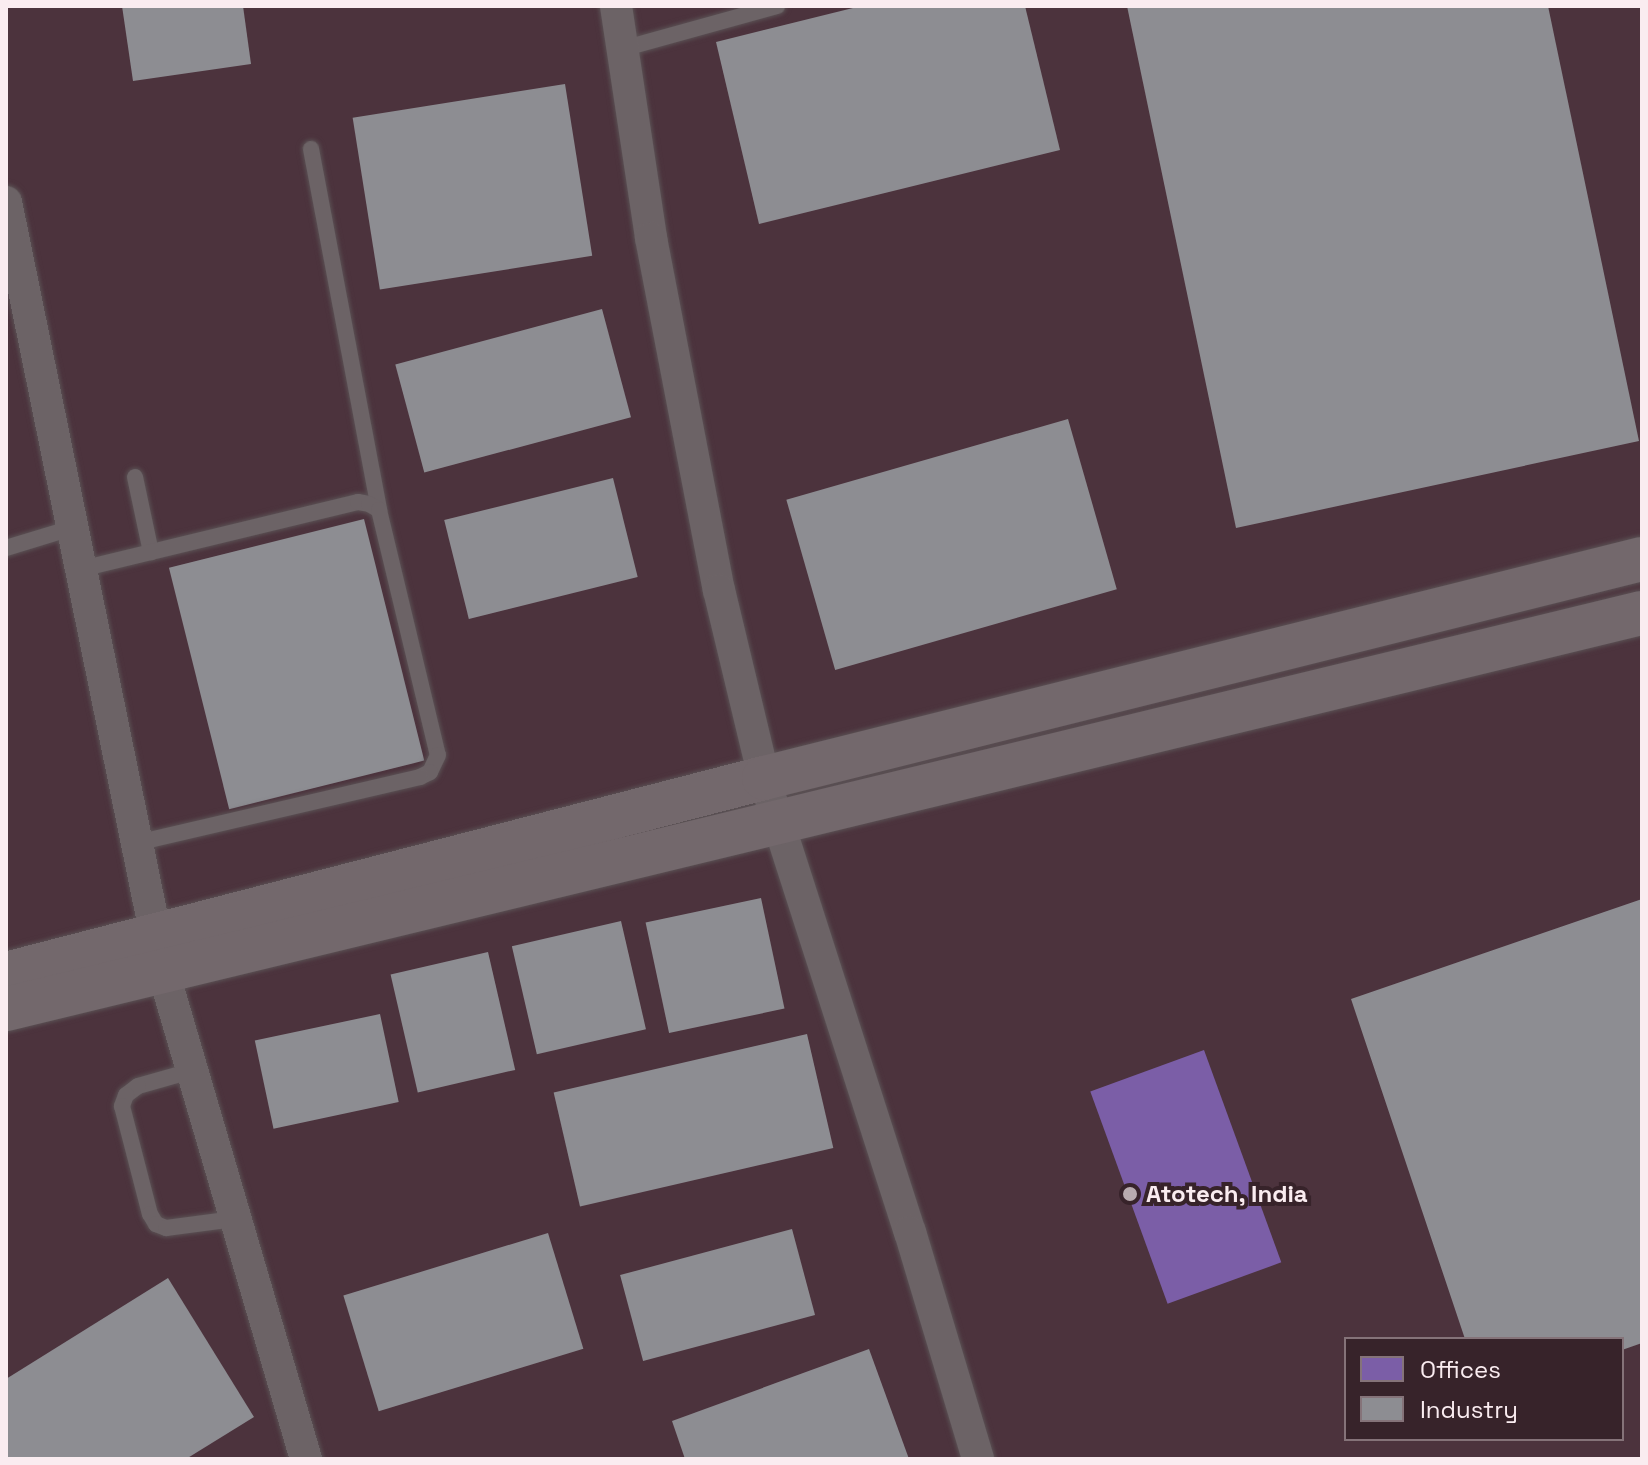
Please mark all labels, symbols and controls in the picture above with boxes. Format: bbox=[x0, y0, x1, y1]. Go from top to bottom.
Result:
place label: Atotech, India bbox=[1146, 1180, 1308, 1208]
marker: Atotech, India bbox=[1121, 1185, 1139, 1203]
legend bbox=[1344, 1337, 1624, 1441]
text: Offices bbox=[1420, 1354, 1501, 1385]
text: Industry bbox=[1420, 1394, 1518, 1425]

